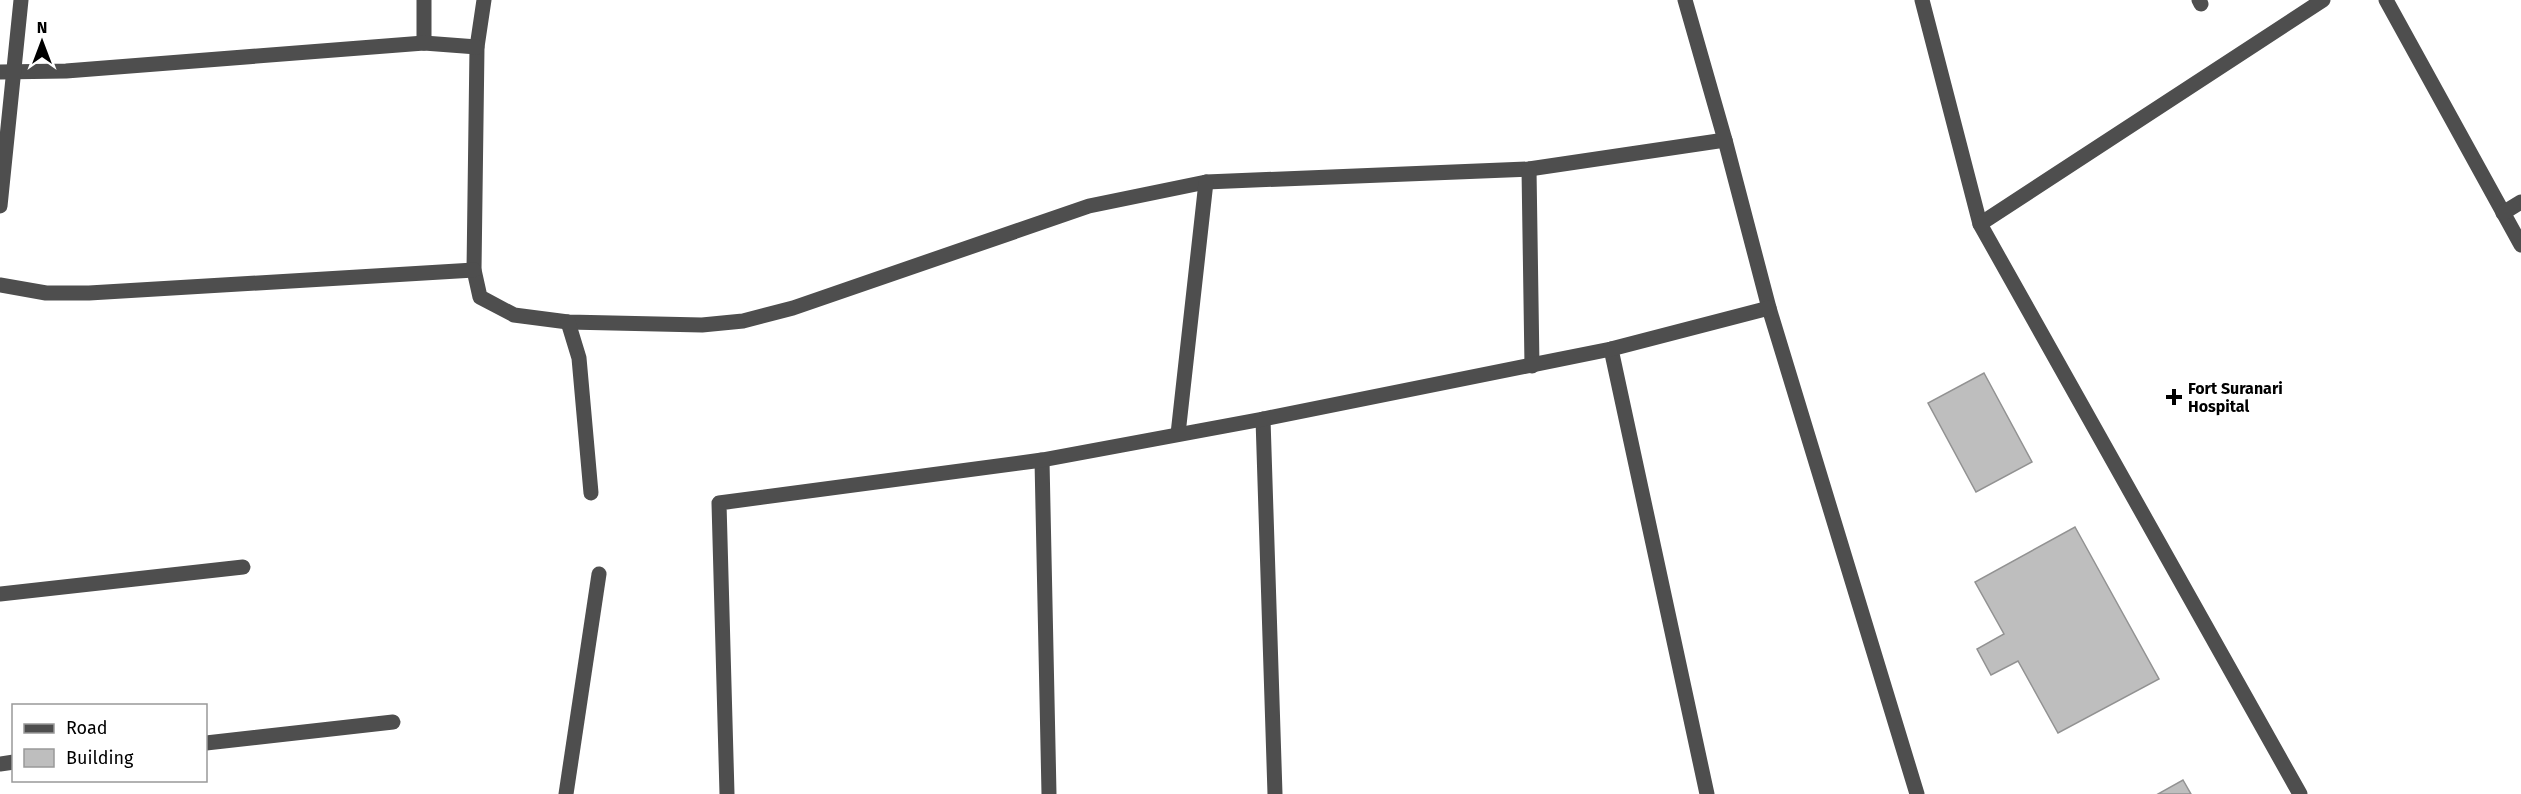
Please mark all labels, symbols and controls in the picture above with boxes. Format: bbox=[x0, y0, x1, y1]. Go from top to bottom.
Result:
north arrow bbox=[12, 12, 72, 72]
text: N bbox=[37, 18, 47, 37]
place label: Fort Suranari Hospital bbox=[2188, 379, 2283, 416]
marker: Fort Suranari Hospital bbox=[2165, 388, 2183, 406]
legend bbox=[12, 704, 207, 782]
text: Road bbox=[66, 717, 108, 739]
text: Building bbox=[66, 747, 134, 769]

